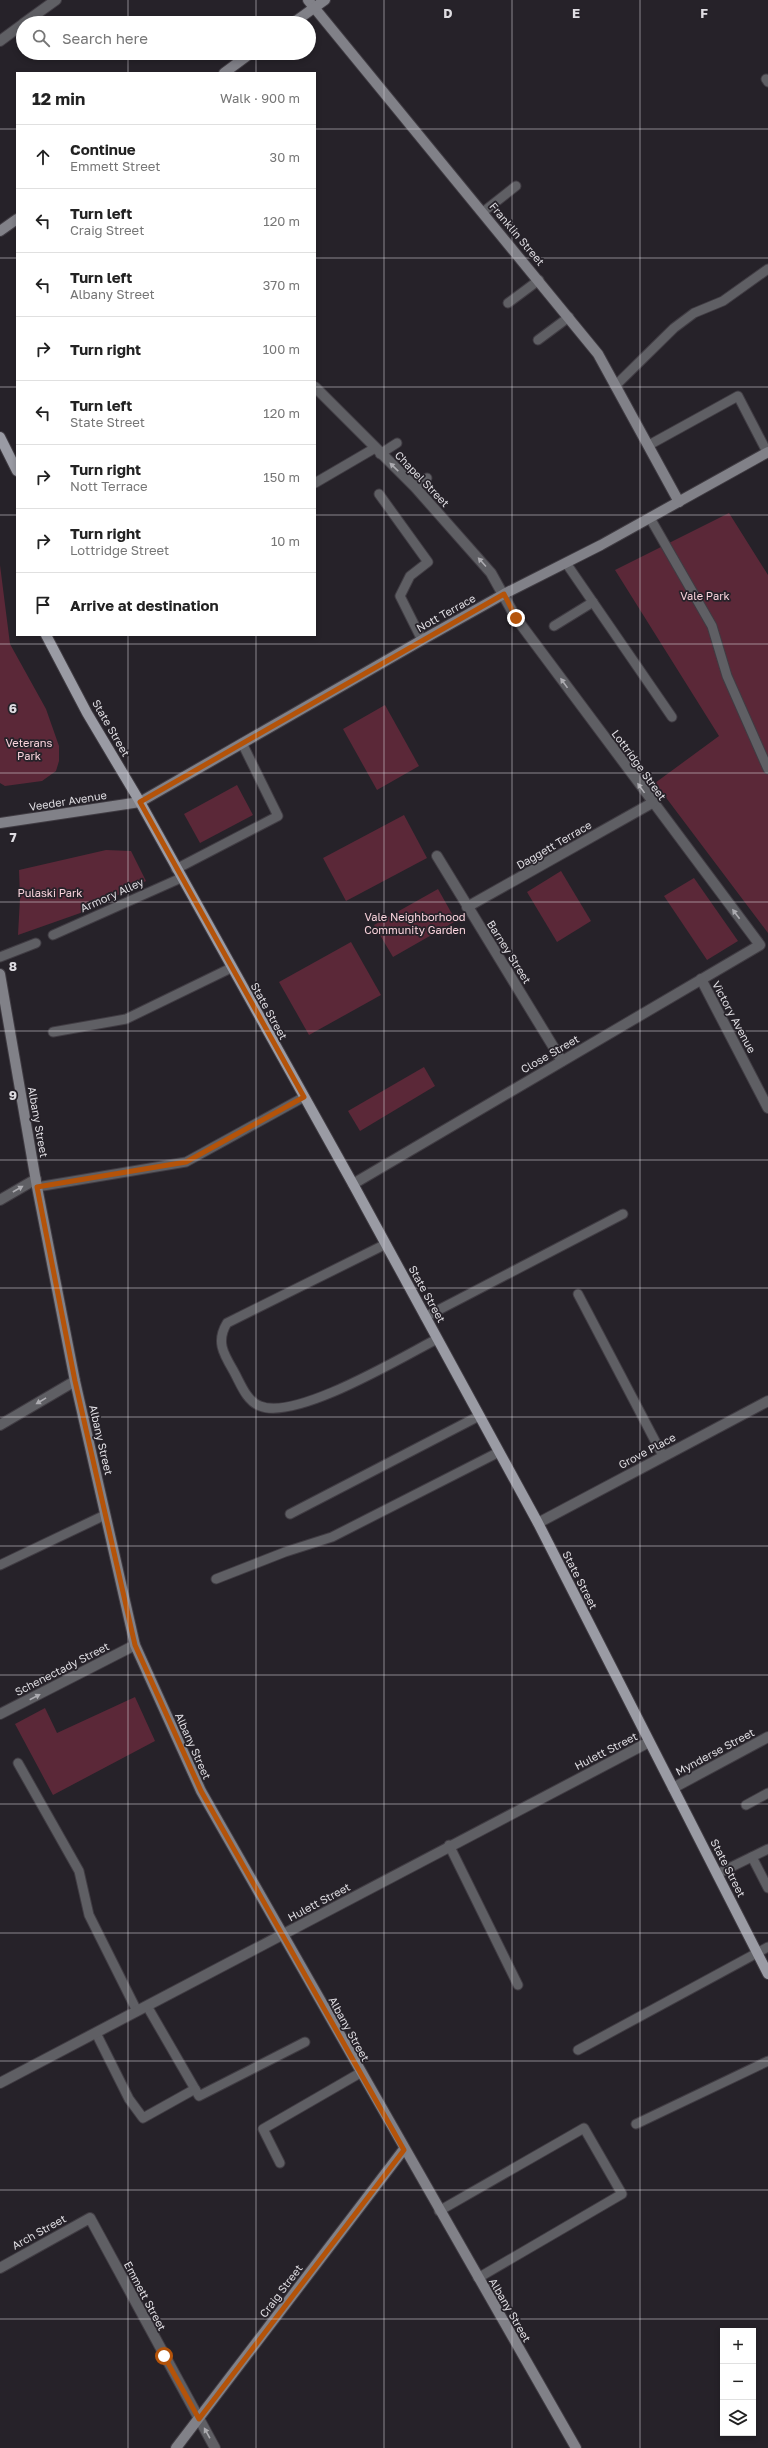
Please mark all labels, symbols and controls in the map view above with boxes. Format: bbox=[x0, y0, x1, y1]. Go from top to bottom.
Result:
text: D bbox=[443, 5, 453, 21]
text: E bbox=[572, 5, 580, 21]
text: F bbox=[700, 5, 708, 21]
search box bbox=[16, 16, 316, 60]
icon: search bbox=[30, 27, 52, 49]
text: Search here bbox=[62, 29, 148, 47]
text: 12 min bbox=[32, 88, 85, 109]
text: Walk · 900 m bbox=[220, 90, 300, 106]
text: Continue bbox=[70, 140, 136, 158]
icon: ahead bbox=[32, 146, 54, 168]
text: 30 m bbox=[270, 149, 300, 165]
text: Emmett Street bbox=[70, 158, 160, 174]
street label: Franklin Street bbox=[487, 199, 548, 268]
text: Turn left bbox=[70, 204, 132, 222]
icon: left bbox=[32, 210, 54, 232]
text: 120 m bbox=[263, 213, 300, 229]
text: Craig Street bbox=[70, 222, 144, 238]
text: Turn left bbox=[70, 268, 132, 286]
icon: left bbox=[32, 274, 54, 296]
text: 370 m bbox=[263, 277, 300, 293]
text: Albany Street bbox=[70, 286, 155, 302]
icon: right bbox=[32, 338, 54, 360]
text: Turn right bbox=[70, 340, 141, 358]
text: 100 m bbox=[263, 341, 300, 357]
text: Turn left bbox=[70, 396, 132, 414]
icon: left bbox=[32, 402, 54, 424]
text: 120 m bbox=[263, 405, 300, 421]
text: State Street bbox=[70, 414, 145, 430]
street label: Chapel Street bbox=[393, 448, 452, 509]
text: Turn right bbox=[70, 460, 141, 478]
one-way arrow bbox=[389, 462, 399, 472]
icon: right bbox=[32, 466, 54, 488]
text: 150 m bbox=[263, 469, 300, 485]
text: Nott Terrace bbox=[70, 478, 148, 494]
text: Turn right bbox=[70, 524, 141, 542]
icon: right bbox=[32, 530, 54, 552]
text: 10 m bbox=[271, 533, 300, 549]
text: Lottridge Street bbox=[70, 542, 169, 558]
one-way arrow bbox=[477, 557, 486, 568]
park label: Vale Park bbox=[680, 589, 730, 602]
street label: Nott Terrace bbox=[414, 591, 478, 634]
icon: arrive bbox=[32, 594, 54, 616]
text: Arrive at destination bbox=[70, 596, 219, 614]
route end bbox=[507, 609, 525, 627]
one-way arrow bbox=[560, 678, 568, 689]
street label: State Street bbox=[90, 697, 133, 758]
text: 6 bbox=[9, 700, 17, 716]
street label: Lottridge Street bbox=[609, 727, 669, 802]
park label: Veterans Park bbox=[6, 736, 53, 762]
one-way arrow bbox=[637, 783, 645, 794]
street label: Veeder Avenue bbox=[28, 788, 108, 813]
street label: Daggett Terrace bbox=[514, 818, 594, 871]
text: 7 bbox=[9, 829, 17, 845]
street label: Armory Alley bbox=[78, 875, 145, 914]
park label: Pulaski Park bbox=[17, 886, 83, 899]
one-way arrow bbox=[732, 909, 740, 920]
park label: Vale Neighborhood Community Garden bbox=[364, 910, 466, 936]
street label: Barney Street bbox=[485, 918, 534, 986]
text: 8 bbox=[9, 958, 17, 974]
street label: Victory Avenue bbox=[710, 979, 759, 1055]
street label: State Street bbox=[248, 980, 290, 1042]
street label: Close Street bbox=[518, 1032, 581, 1075]
street label: Albany Street bbox=[26, 1085, 51, 1158]
text: 9 bbox=[9, 1087, 17, 1103]
one-way arrow bbox=[12, 1186, 24, 1193]
street label: State Street bbox=[406, 1263, 448, 1325]
one-way arrow bbox=[36, 1397, 47, 1404]
street label: Albany Street bbox=[87, 1404, 116, 1476]
street label: Grove Place bbox=[616, 1430, 677, 1471]
street label: State Street bbox=[560, 1549, 601, 1611]
street label: Schenectady Street bbox=[12, 1639, 111, 1698]
one-way arrow bbox=[29, 1693, 41, 1700]
street label: Albany Street bbox=[173, 1710, 214, 1781]
street label: Mynderse Street bbox=[673, 1725, 756, 1778]
street label: Hulett Street bbox=[572, 1729, 639, 1772]
street label: State Street bbox=[708, 1837, 749, 1899]
street label: Hulett Street bbox=[285, 1880, 352, 1923]
street label: Albany Street bbox=[326, 1994, 372, 2063]
street label: Arch Street bbox=[10, 2211, 68, 2252]
street label: Emmett Street bbox=[122, 2259, 169, 2333]
street label: Craig Street bbox=[256, 2262, 305, 2320]
street label: Albany Street bbox=[487, 2275, 534, 2344]
map controls bbox=[720, 2328, 756, 2436]
button: + bbox=[720, 2328, 756, 2364]
route start bbox=[155, 2347, 173, 2365]
button: − bbox=[720, 2364, 756, 2400]
button: layers bbox=[720, 2400, 756, 2436]
one-way arrow bbox=[203, 2428, 210, 2439]

